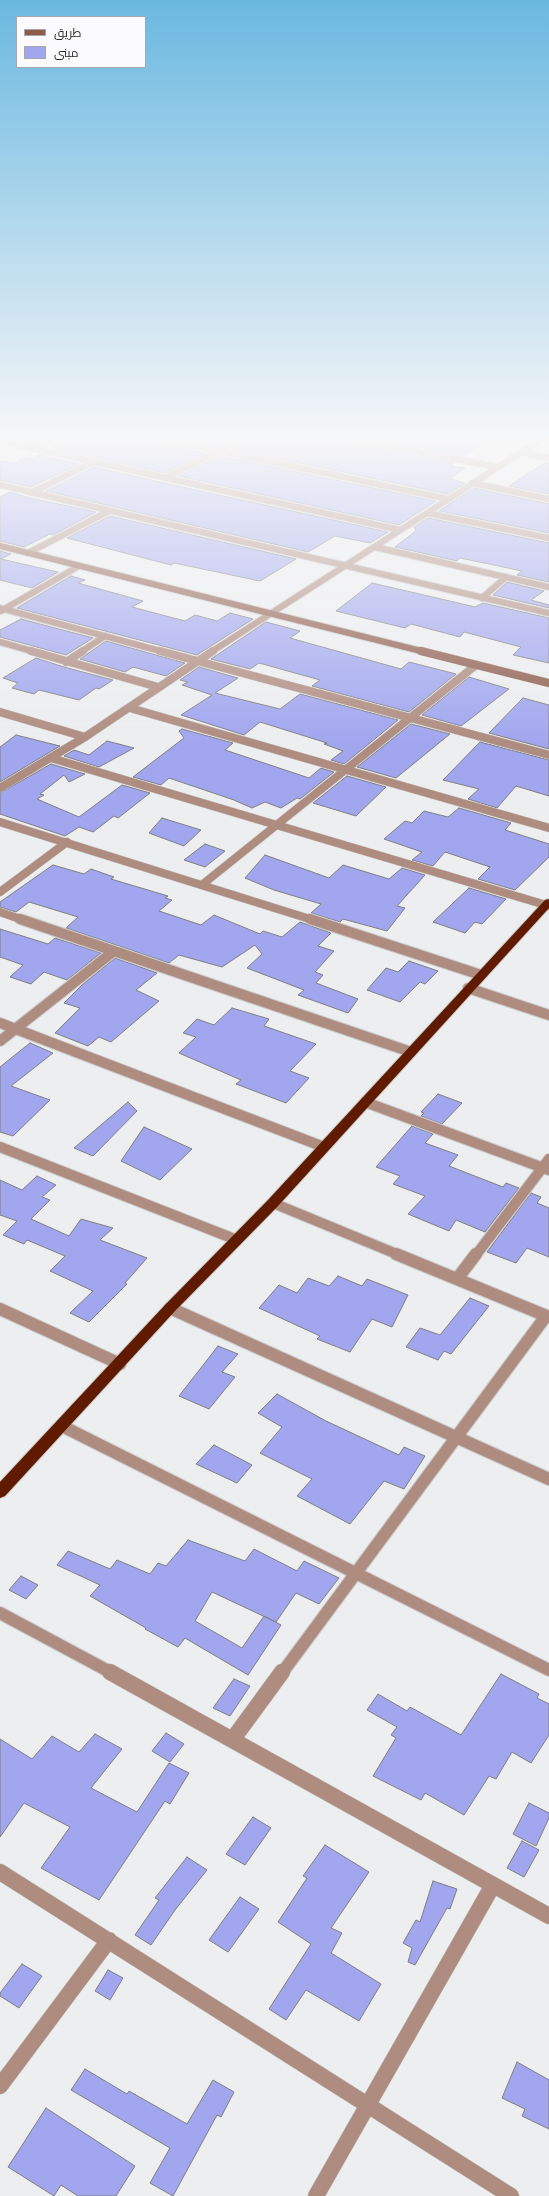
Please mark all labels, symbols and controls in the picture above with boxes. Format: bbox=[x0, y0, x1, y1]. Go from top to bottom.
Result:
legend bbox=[16, 16, 146, 68]
text: طريق bbox=[54, 25, 81, 41]
text: مبنى bbox=[54, 45, 79, 61]

